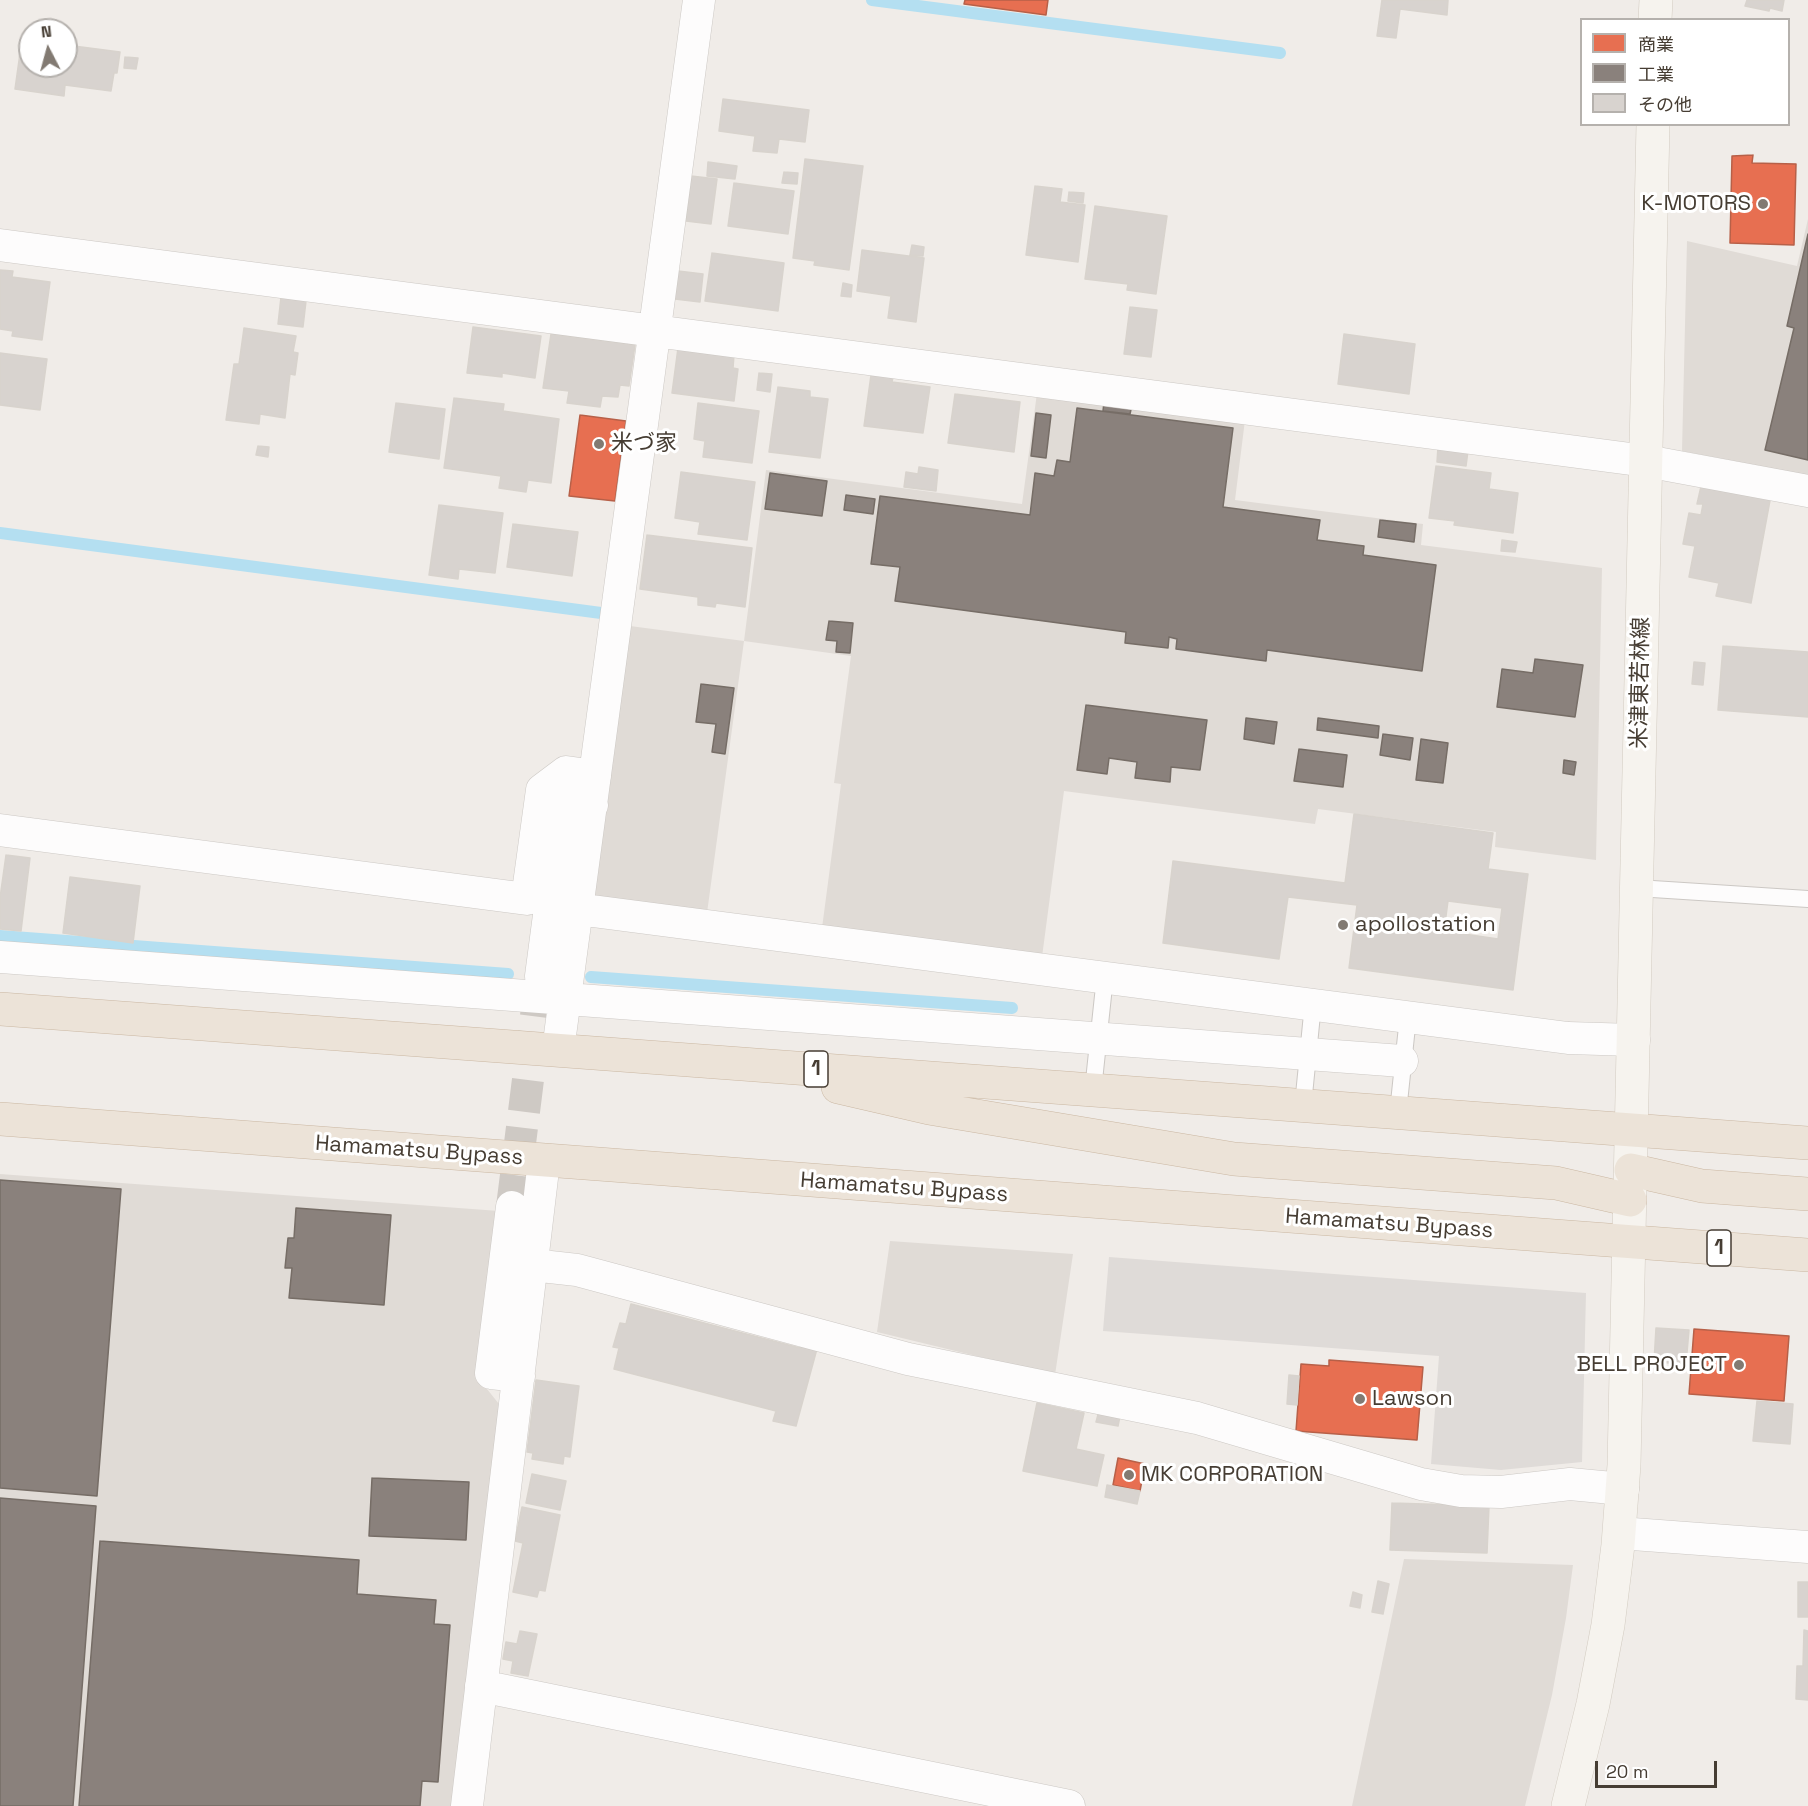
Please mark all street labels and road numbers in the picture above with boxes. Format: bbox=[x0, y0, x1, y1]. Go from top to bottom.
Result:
street label: 米津東若林線 bbox=[1627, 617, 1655, 749]
road number: 1 bbox=[804, 1051, 828, 1087]
street label: Hamamatsu Bypass bbox=[314, 1131, 524, 1171]
street label: Hamamatsu Bypass bbox=[799, 1168, 1009, 1208]
street label: Hamamatsu Bypass bbox=[1284, 1204, 1494, 1244]
road number: 1 bbox=[1707, 1230, 1731, 1266]

